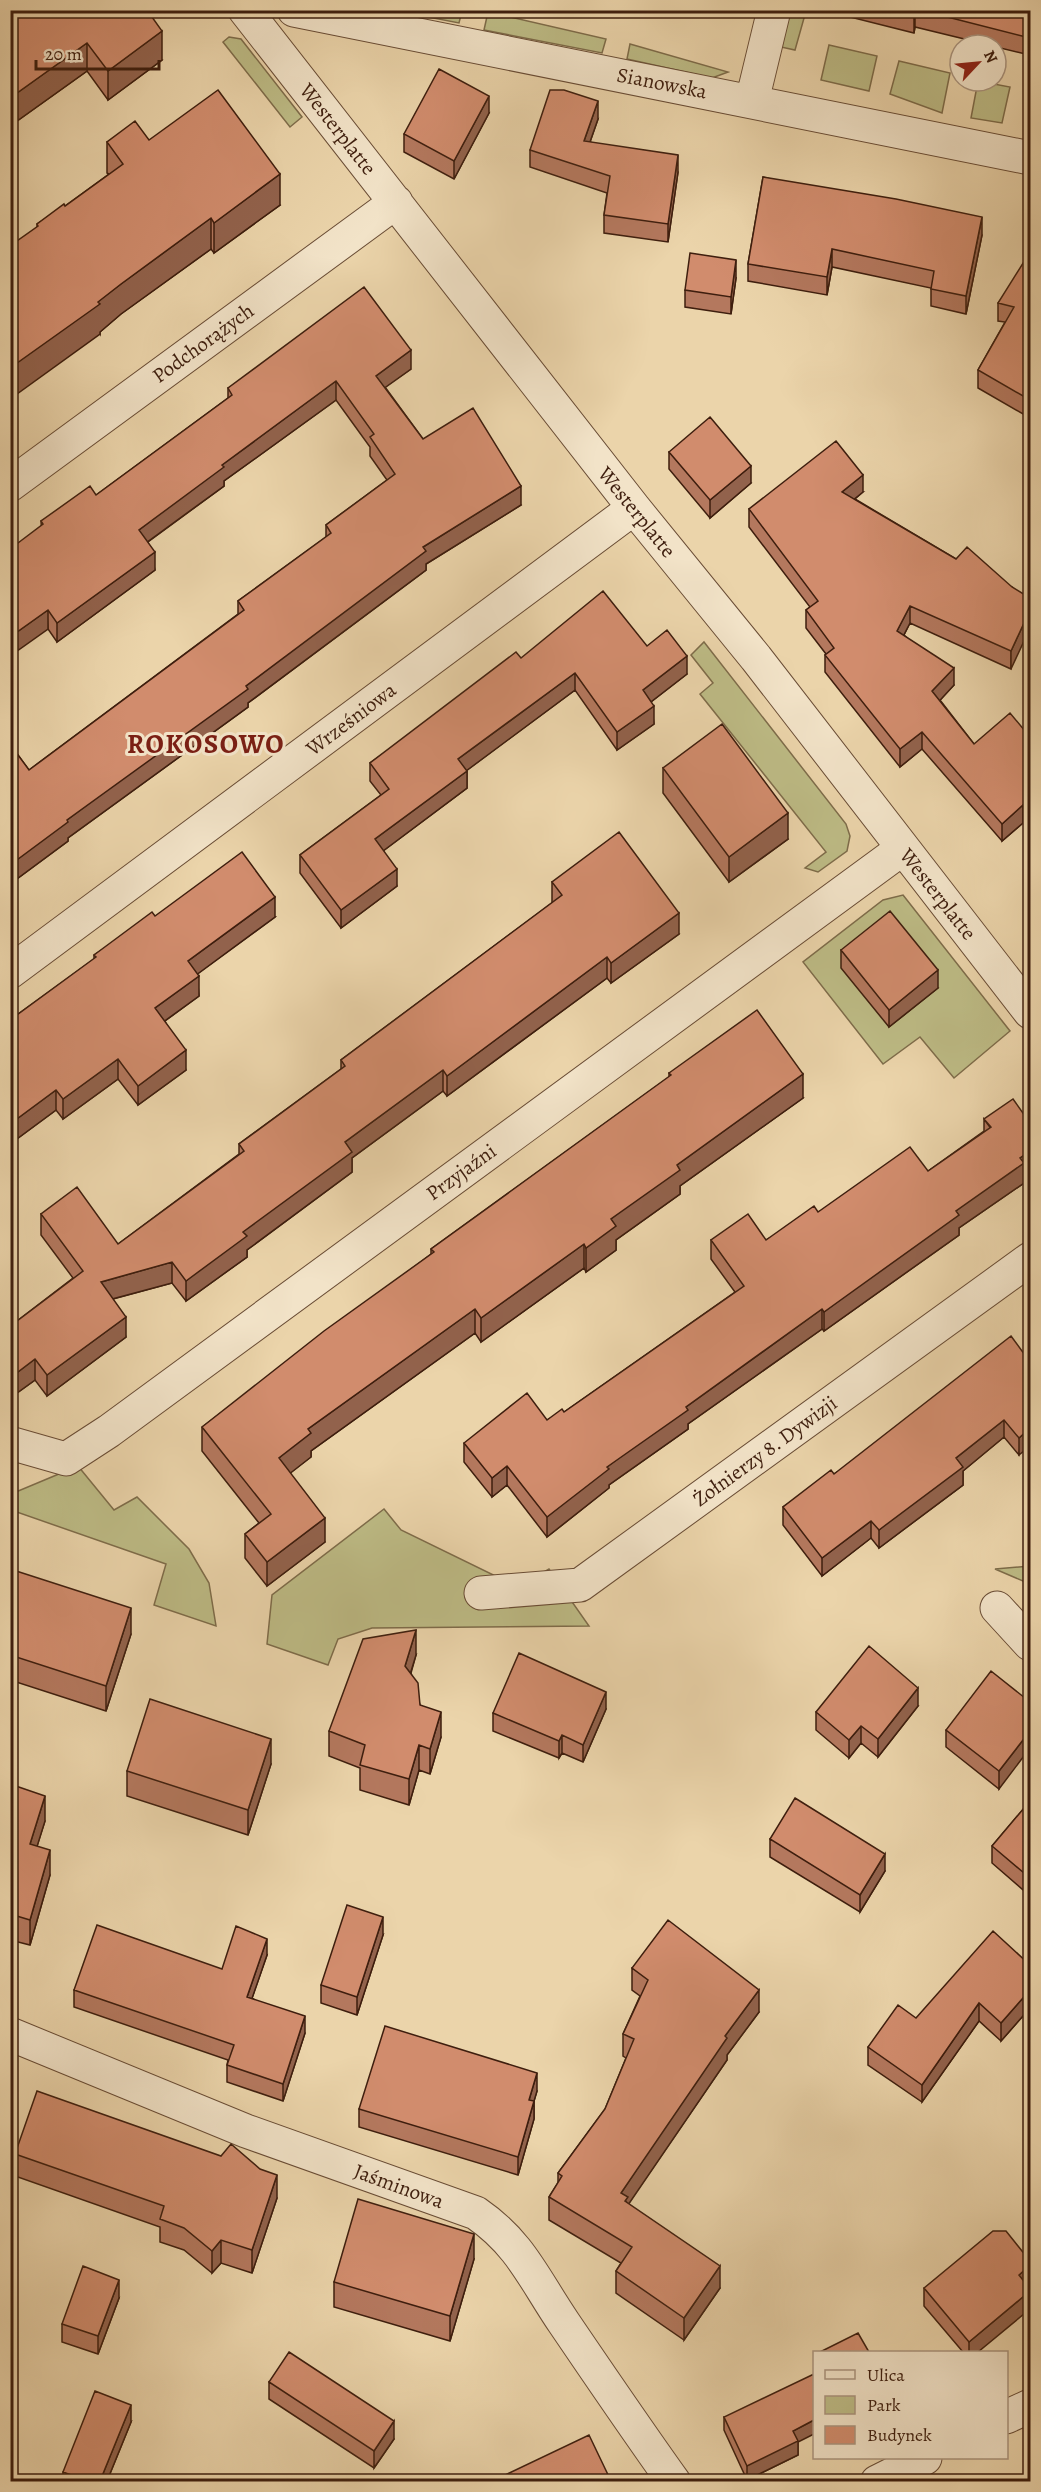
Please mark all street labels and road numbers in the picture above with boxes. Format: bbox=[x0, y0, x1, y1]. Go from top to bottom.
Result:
street label: Sianowska bbox=[615, 61, 710, 105]
street label: Westerplatte bbox=[293, 76, 383, 181]
street label: Podchorążych bbox=[146, 297, 260, 389]
street label: Westerplatte bbox=[591, 460, 682, 563]
street label: Wrześniowa bbox=[299, 676, 402, 763]
street label: Westerplatte bbox=[893, 841, 983, 946]
street label: Przyjaźni bbox=[420, 1137, 502, 1207]
street label: Żołnierzy 8. Dywizji bbox=[687, 1389, 843, 1513]
street label: Jaśminowa bbox=[350, 2157, 448, 2215]

